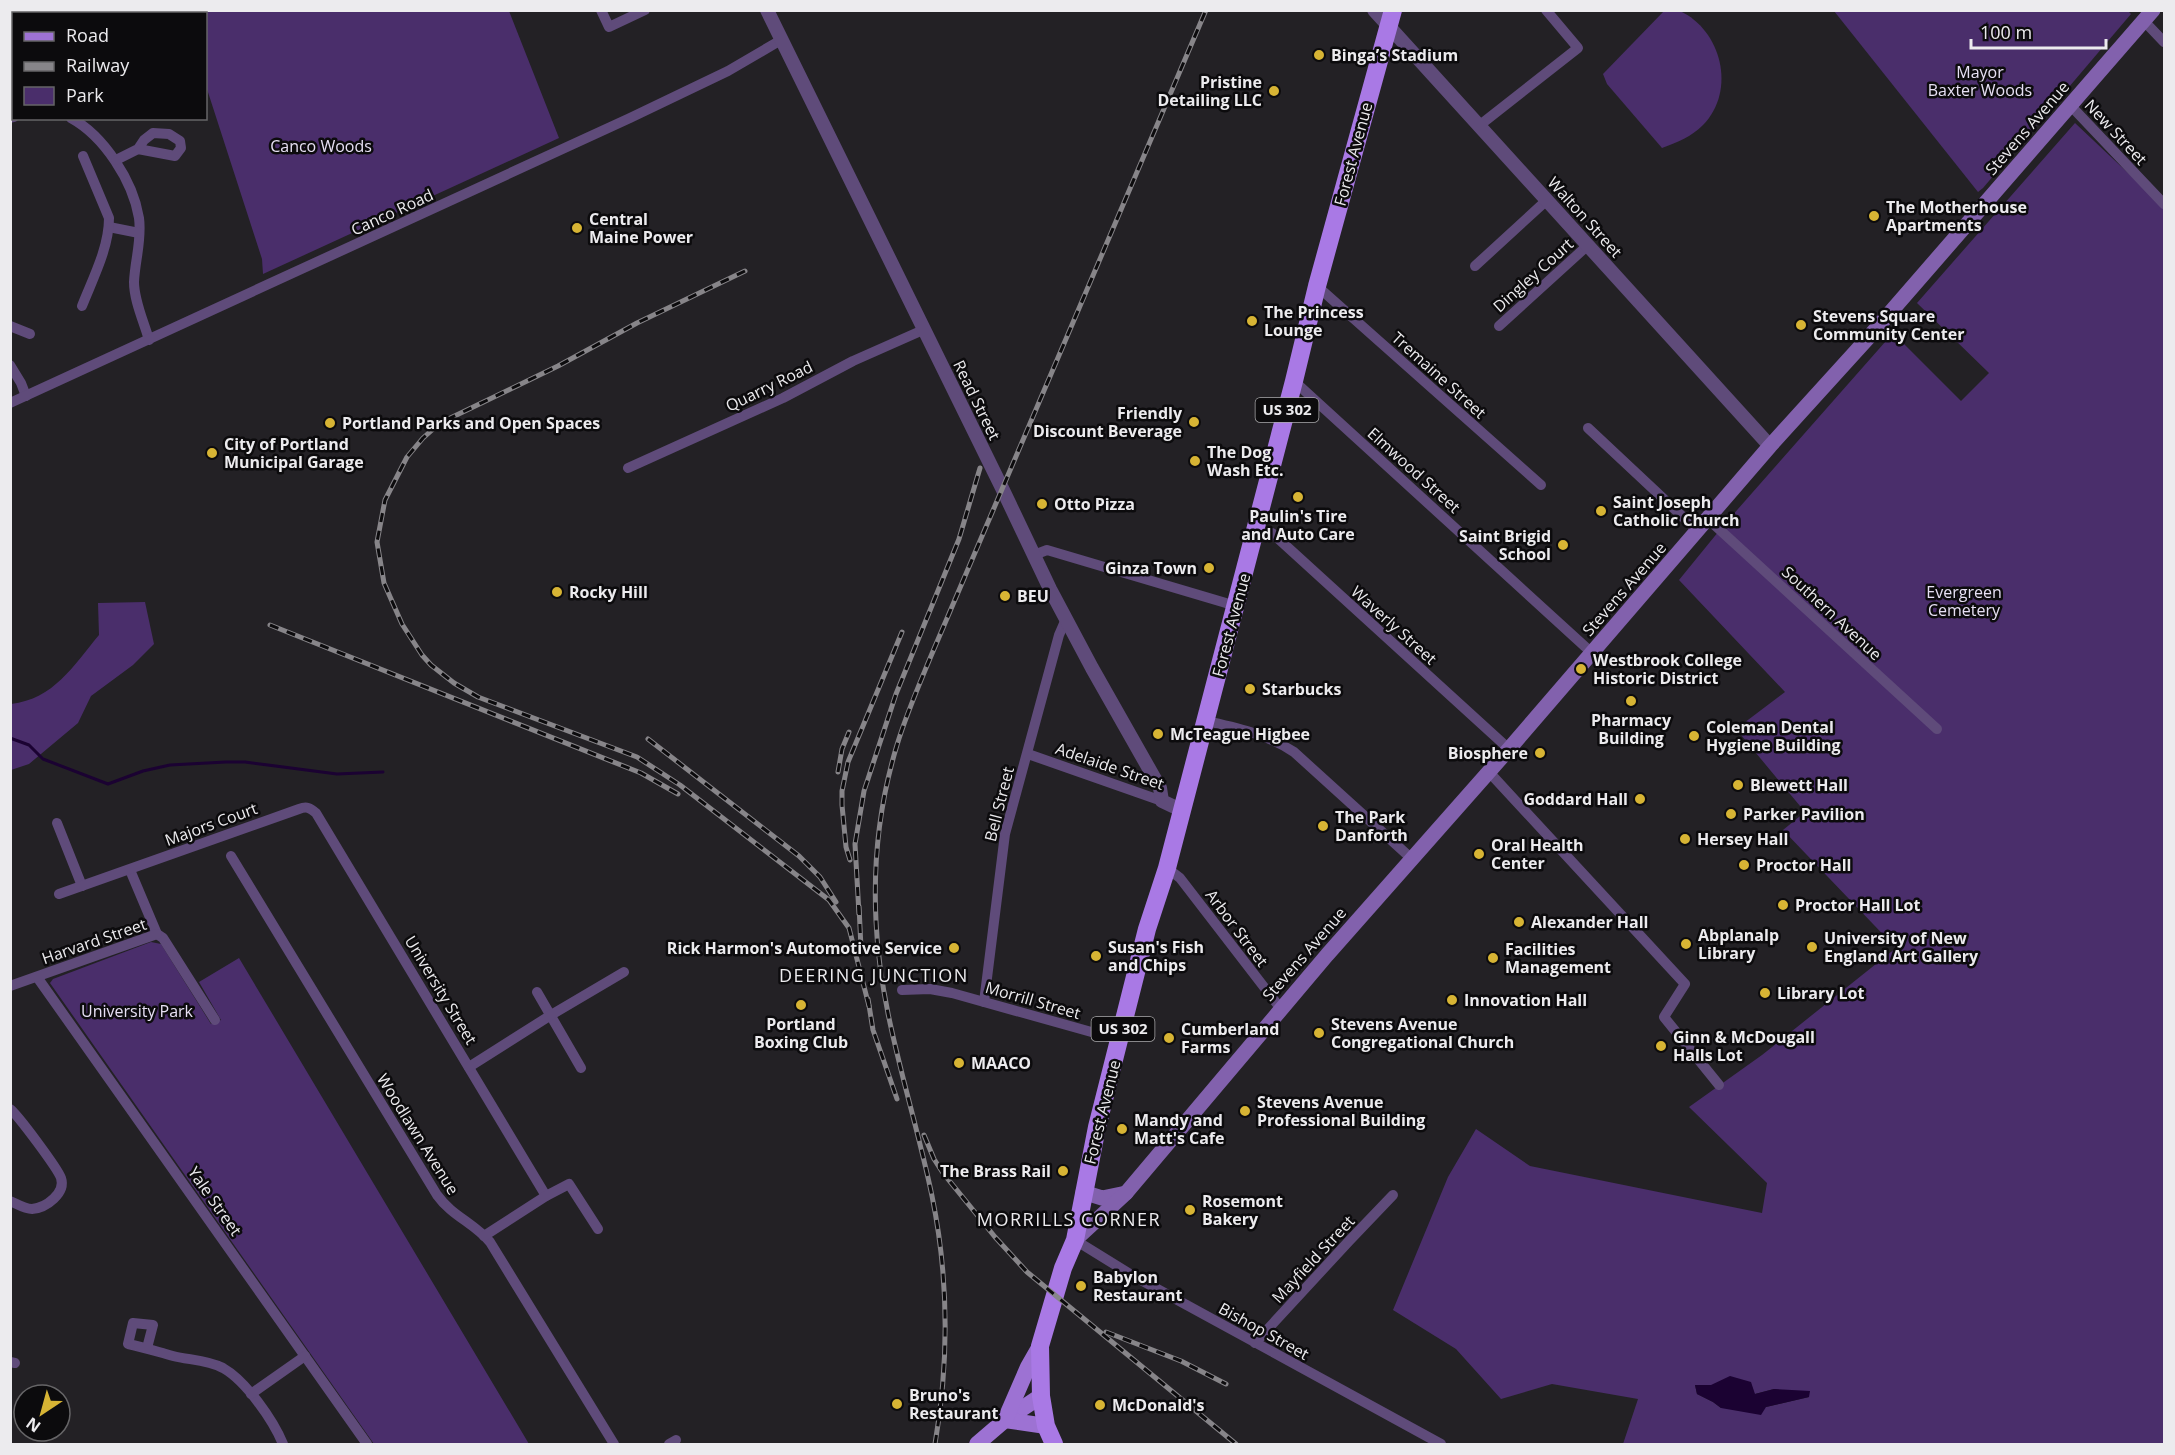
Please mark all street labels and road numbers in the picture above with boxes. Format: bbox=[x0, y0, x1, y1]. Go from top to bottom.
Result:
street label: Stevens Avenue bbox=[1980, 76, 2074, 180]
street label: New Street bbox=[2080, 94, 2152, 170]
street label: Forest Avenue bbox=[1329, 100, 1377, 208]
street label: Walton Street bbox=[1543, 172, 1627, 262]
street label: Canco Road bbox=[347, 183, 437, 241]
street label: Dingley Court bbox=[1488, 233, 1578, 317]
street label: Tremaine Street bbox=[1387, 327, 1491, 423]
street label: Quarry Road bbox=[722, 355, 816, 417]
street label: Read Street bbox=[948, 356, 1006, 444]
road number: US 302 bbox=[1256, 398, 1318, 422]
street label: Elmwood Street bbox=[1363, 422, 1465, 518]
street label: Stevens Avenue bbox=[1577, 537, 1671, 641]
street label: Southern Avenue bbox=[1777, 561, 1887, 665]
street label: Forest Avenue bbox=[1207, 571, 1255, 679]
street label: Waverly Street bbox=[1346, 581, 1442, 670]
street label: Adelaide Street bbox=[1053, 737, 1168, 795]
street label: Bell Street bbox=[979, 764, 1019, 844]
street label: Majors Court bbox=[162, 797, 261, 851]
street label: Arbor Street bbox=[1201, 885, 1273, 971]
street label: Stevens Avenue bbox=[1257, 902, 1351, 1006]
street label: Harvard Street bbox=[39, 913, 150, 969]
street label: University Street bbox=[400, 932, 482, 1049]
street label: Morrill Street bbox=[983, 976, 1083, 1024]
road number: US 302 bbox=[1092, 1017, 1154, 1041]
street label: Forest Avenue bbox=[1078, 1058, 1126, 1166]
street label: Woodlawn Avenue bbox=[372, 1069, 464, 1199]
street label: Yale Street bbox=[183, 1162, 247, 1240]
street label: Mayfield Street bbox=[1267, 1210, 1360, 1308]
street label: Bishop Street bbox=[1215, 1297, 1313, 1365]

